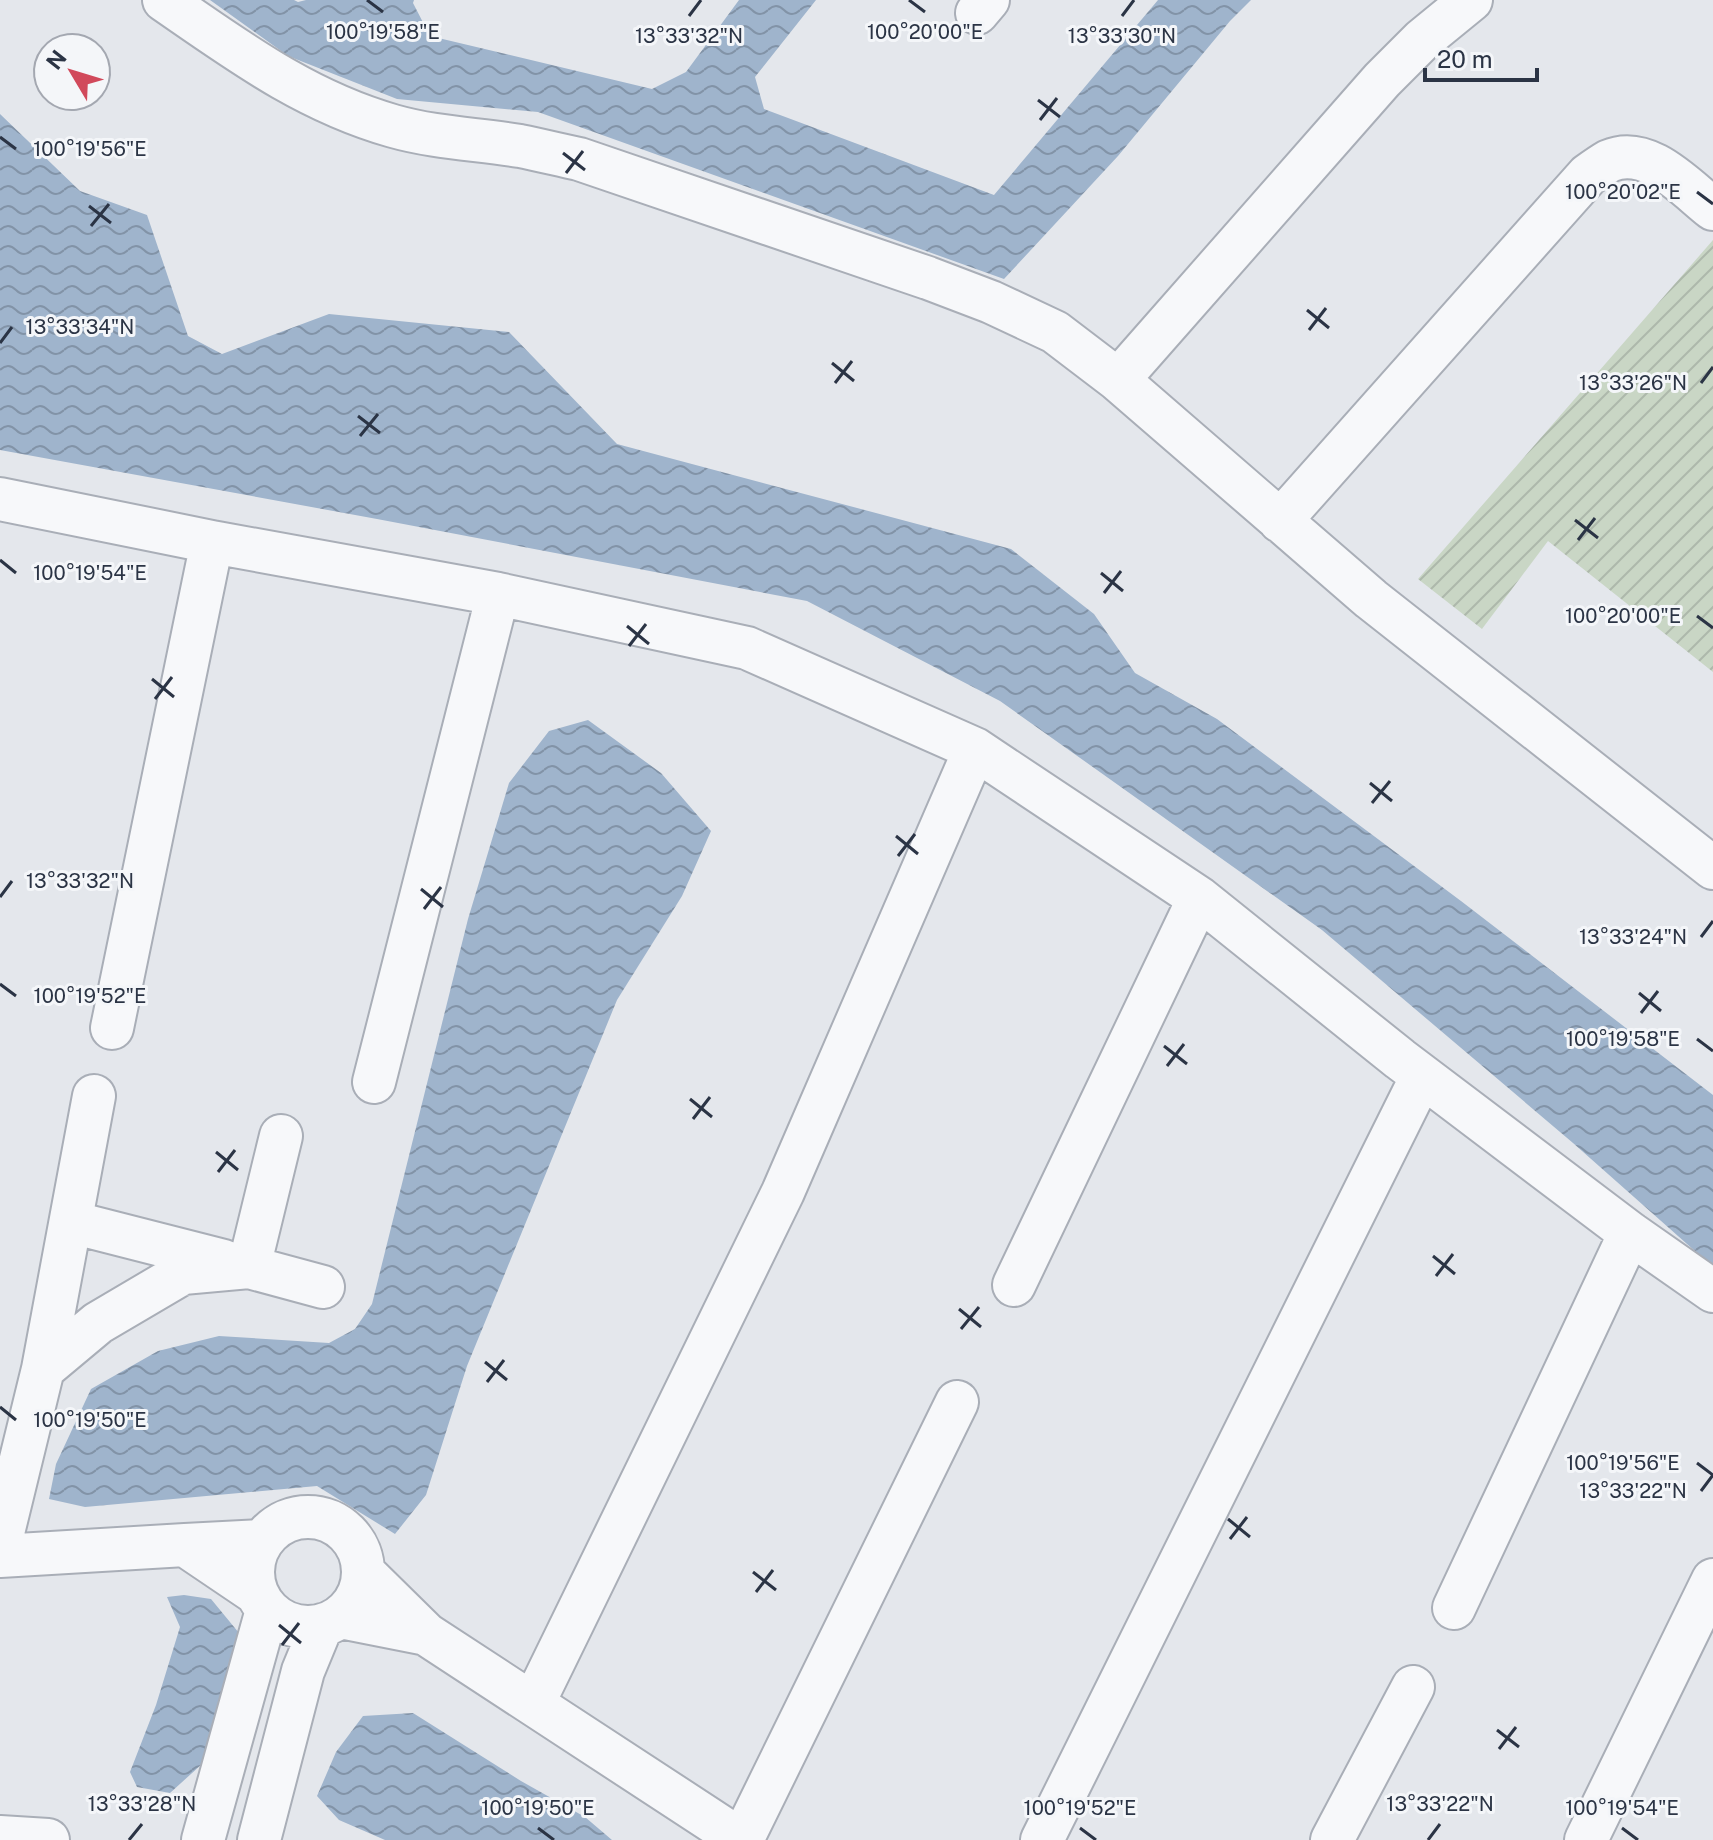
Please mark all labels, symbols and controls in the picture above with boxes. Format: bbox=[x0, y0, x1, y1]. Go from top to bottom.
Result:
text: 100°19'58"E bbox=[326, 20, 440, 44]
text: 100°20'00"E bbox=[867, 20, 983, 44]
text: 13°33'32"N bbox=[635, 24, 743, 48]
text: 13°33'30"N bbox=[1068, 24, 1176, 48]
north arrow bbox=[32, 32, 112, 112]
scale bar bbox=[1425, 32, 1537, 82]
text: N bbox=[41, 45, 72, 74]
text: 20 m bbox=[1437, 45, 1493, 73]
text: 100°19'56"E bbox=[33, 137, 147, 161]
text: 100°20'02"E bbox=[1565, 180, 1681, 204]
text: 13°33'34"N bbox=[26, 315, 134, 339]
text: 13°33'26"N bbox=[1579, 371, 1687, 395]
text: 100°19'54"E bbox=[33, 561, 147, 585]
text: 100°20'00"E bbox=[1565, 604, 1681, 628]
text: 13°33'32"N bbox=[26, 869, 134, 893]
text: 13°33'24"N bbox=[1579, 925, 1687, 949]
text: 100°19'52"E bbox=[34, 984, 147, 1008]
text: 100°19'58"E bbox=[1566, 1027, 1680, 1051]
text: 100°19'50"E bbox=[33, 1408, 147, 1432]
text: 100°19'56"E bbox=[1566, 1451, 1680, 1475]
text: 13°33'22"N bbox=[1579, 1479, 1687, 1503]
text: 13°33'28"N bbox=[88, 1792, 196, 1816]
text: 13°33'22"N bbox=[1386, 1792, 1494, 1816]
text: 100°19'50"E bbox=[481, 1796, 595, 1820]
text: 100°19'52"E bbox=[1024, 1796, 1137, 1820]
text: 100°19'54"E bbox=[1565, 1796, 1679, 1820]

